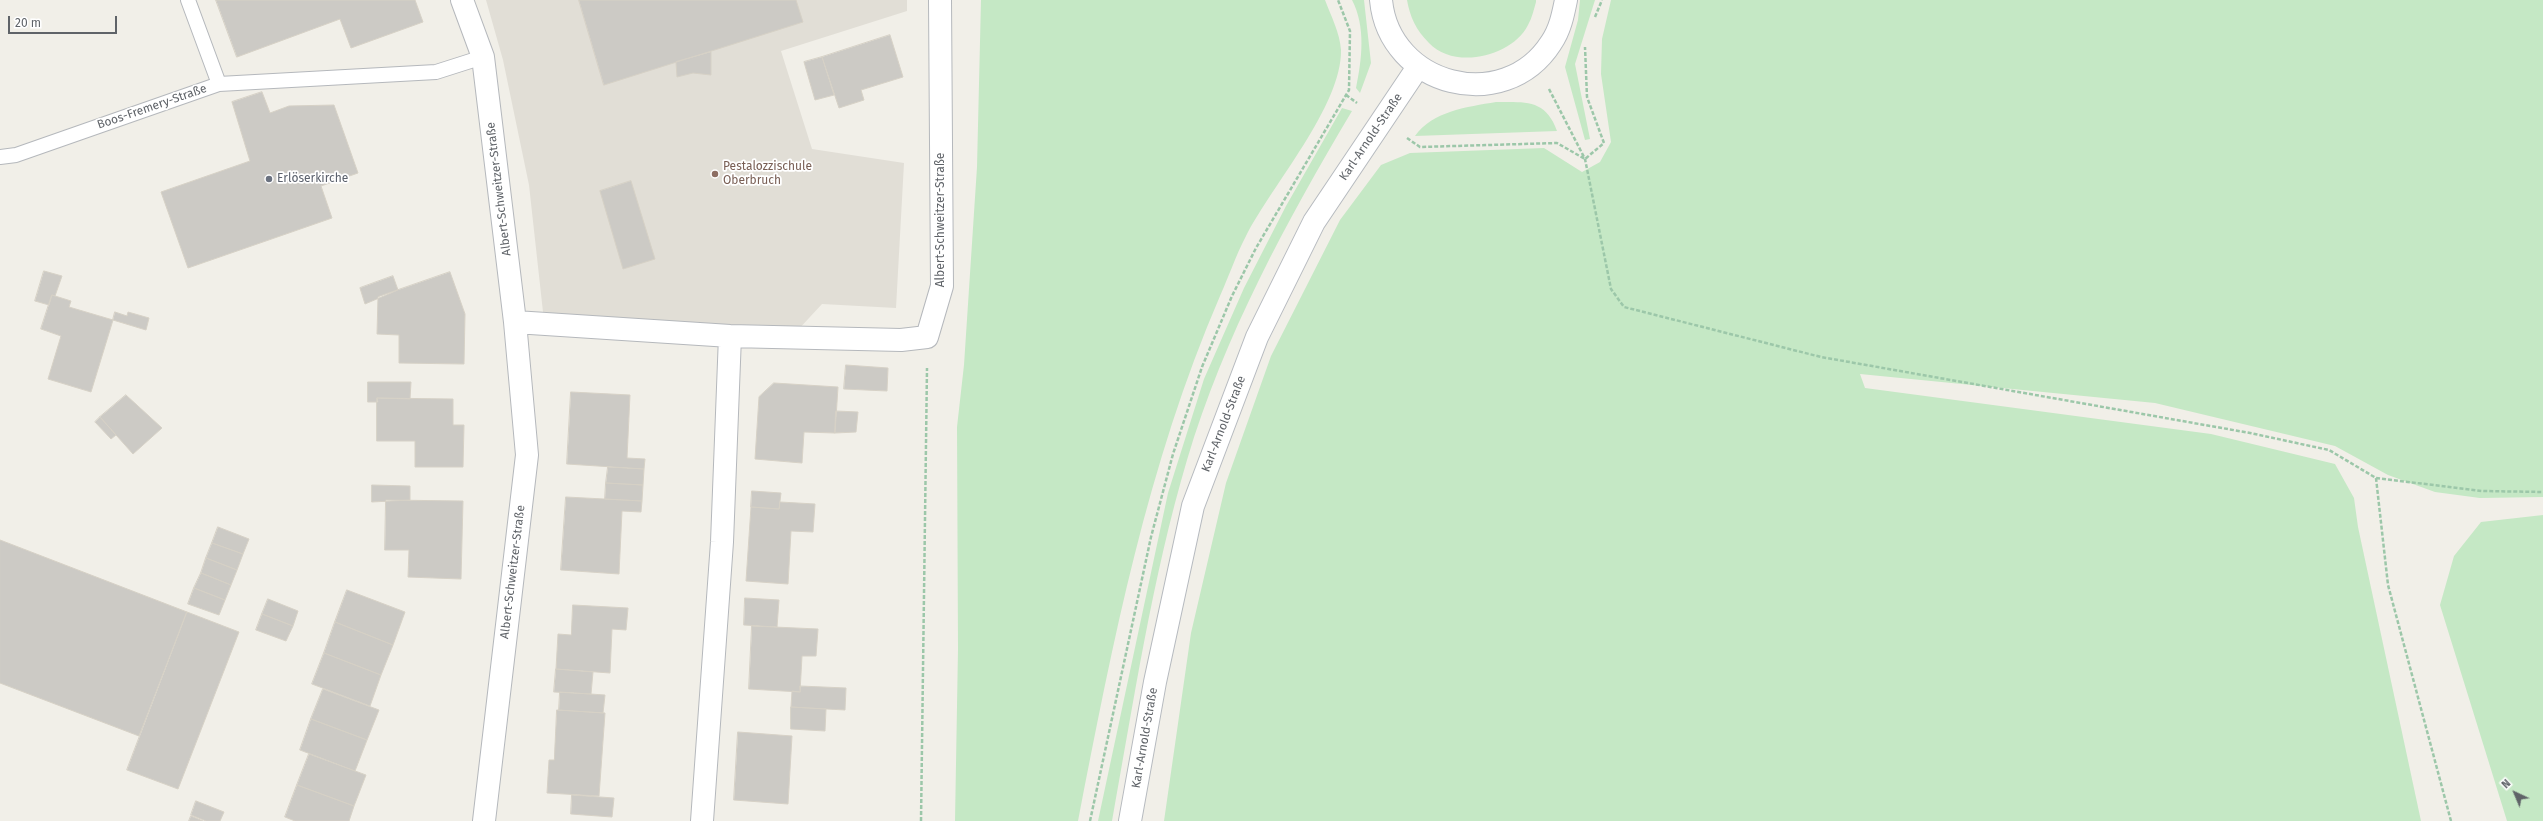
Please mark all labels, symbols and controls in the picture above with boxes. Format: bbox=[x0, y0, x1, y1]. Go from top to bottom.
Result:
scale bar bbox=[10, 8, 119, 34]
text: 20 m bbox=[15, 16, 41, 30]
street label: Boos-Fremery-Straße bbox=[95, 82, 209, 132]
street label: Karl-Arnold-Straße bbox=[1336, 91, 1406, 183]
street label: Albert-Schweitzer-Straße bbox=[484, 121, 514, 257]
street label: Albert-Schweitzer-Straße bbox=[934, 153, 948, 287]
place label: Pestalozzischule Oberbruch bbox=[723, 160, 812, 188]
marker: Pestalozzischule Oberbruch bbox=[710, 169, 720, 179]
place label: Erlöserkirche bbox=[277, 172, 348, 186]
marker: Erlöserkirche bbox=[264, 174, 274, 184]
street label: Karl-Arnold-Straße bbox=[1199, 374, 1249, 474]
street label: Albert-Schweitzer-Straße bbox=[498, 504, 528, 640]
street label: Karl-Arnold-Straße bbox=[1129, 686, 1161, 790]
north arrow bbox=[2495, 773, 2535, 813]
text: N bbox=[2499, 777, 2513, 791]

